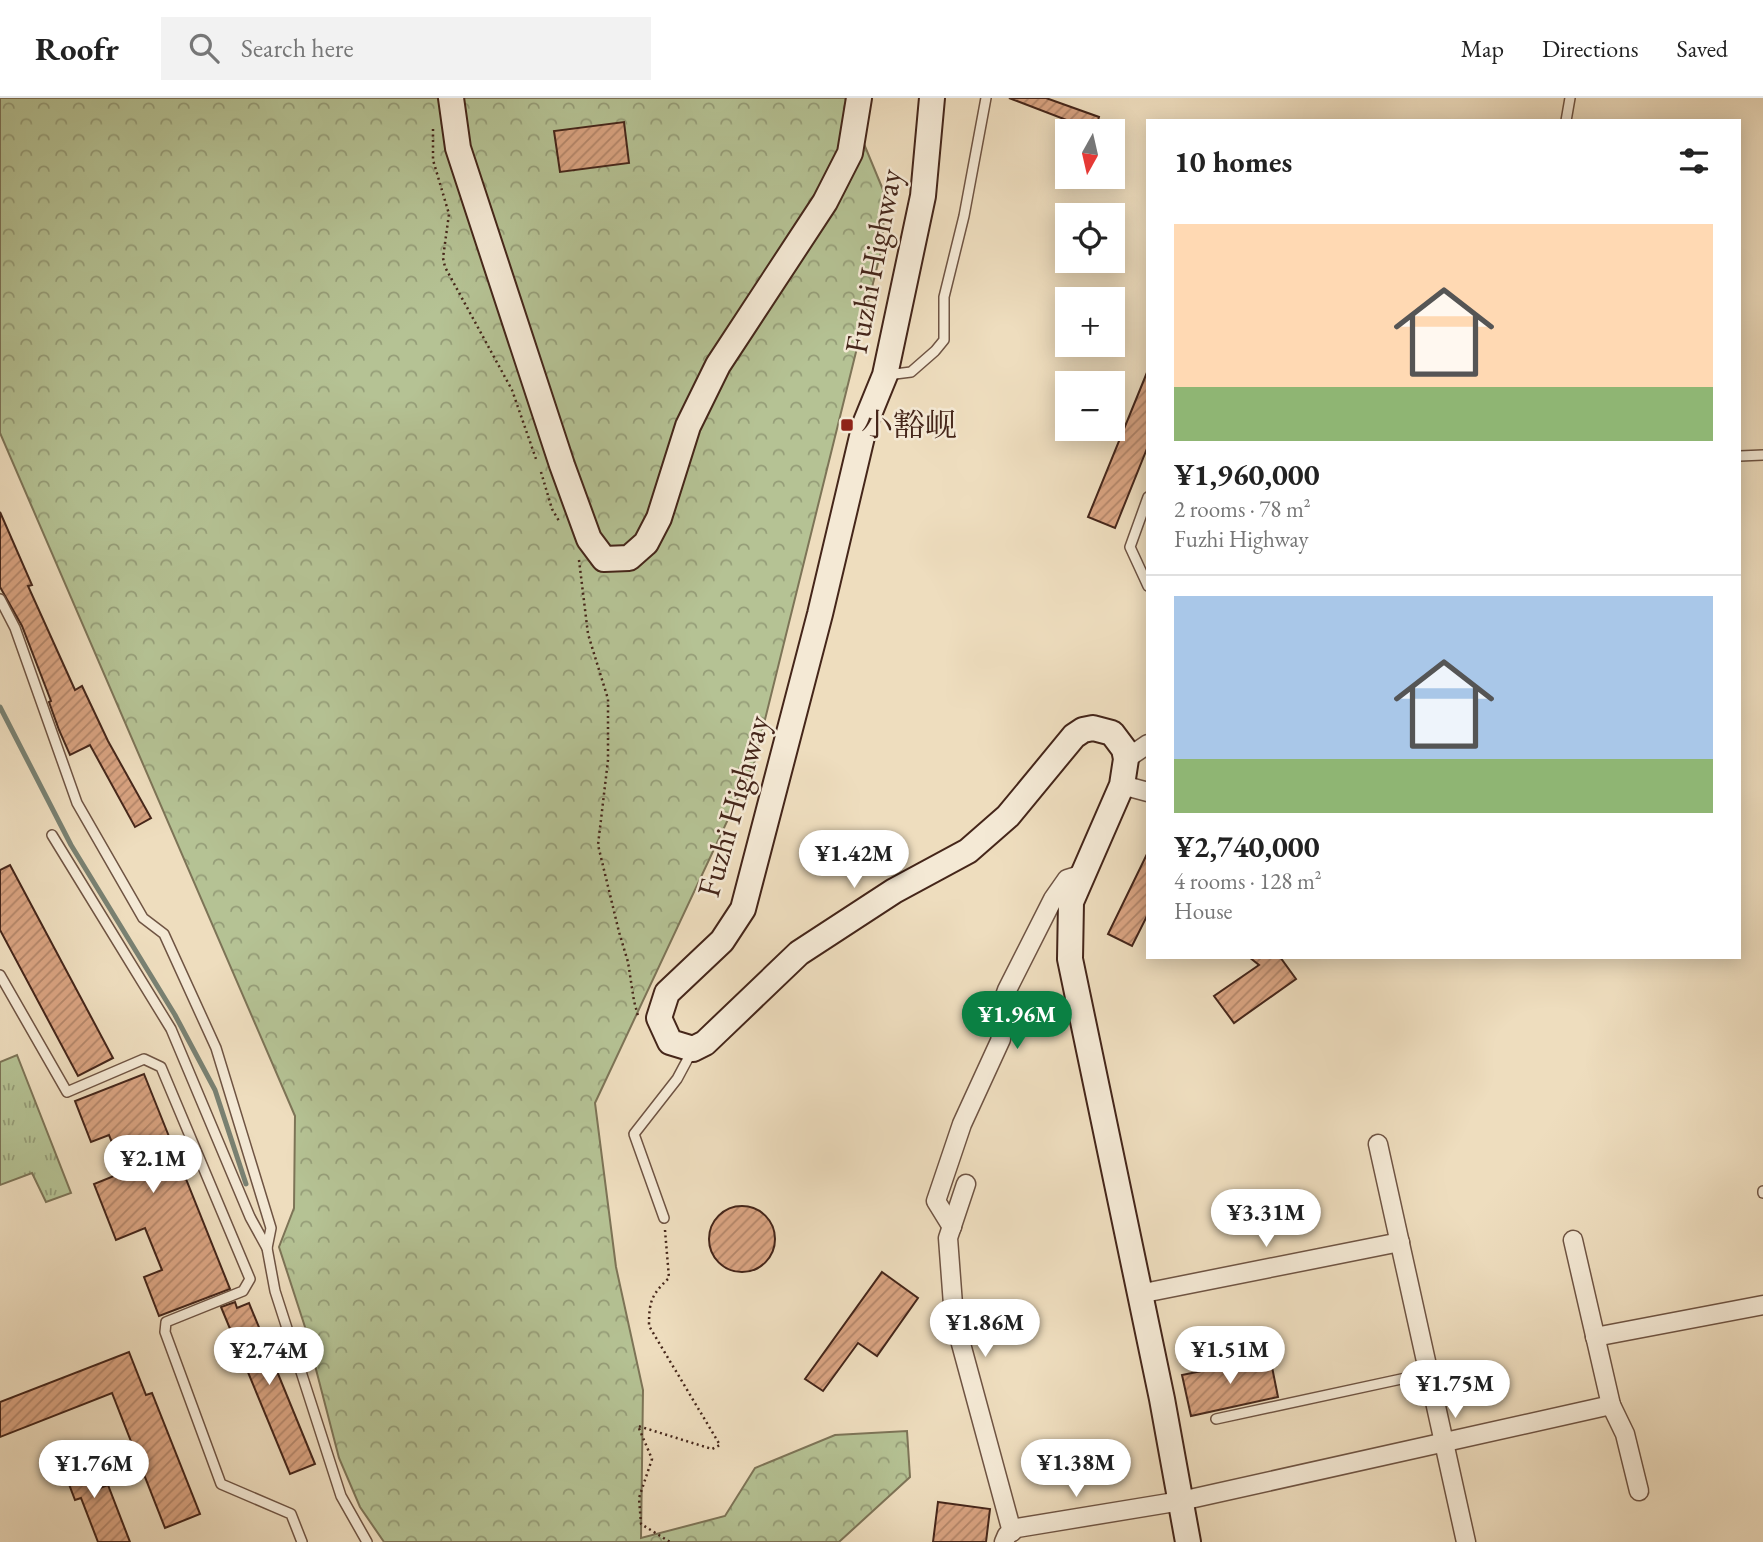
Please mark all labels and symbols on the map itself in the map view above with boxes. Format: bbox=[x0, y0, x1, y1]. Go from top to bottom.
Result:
north arrow bbox=[1055, 119, 1125, 189]
street label: Fuzhi Highway bbox=[835, 164, 912, 357]
place label: 小豁岘 bbox=[861, 404, 957, 446]
marker: 小豁岘 bbox=[839, 417, 855, 433]
street label: Fuzhi Highway bbox=[687, 709, 779, 902]
pin: ¥1.42M bbox=[797, 830, 911, 890]
pin: ¥1.96M bbox=[960, 992, 1074, 1051]
pin: ¥2.1M bbox=[104, 1136, 202, 1195]
pin: ¥3.31M bbox=[1209, 1190, 1323, 1249]
pin: ¥1.86M bbox=[928, 1300, 1042, 1359]
pin: ¥1.51M bbox=[1173, 1326, 1287, 1386]
pin: ¥2.74M bbox=[212, 1328, 326, 1387]
pin: ¥1.75M bbox=[1398, 1360, 1512, 1420]
pin: ¥1.76M bbox=[37, 1440, 151, 1500]
pin: ¥1.38M bbox=[1019, 1440, 1133, 1499]

